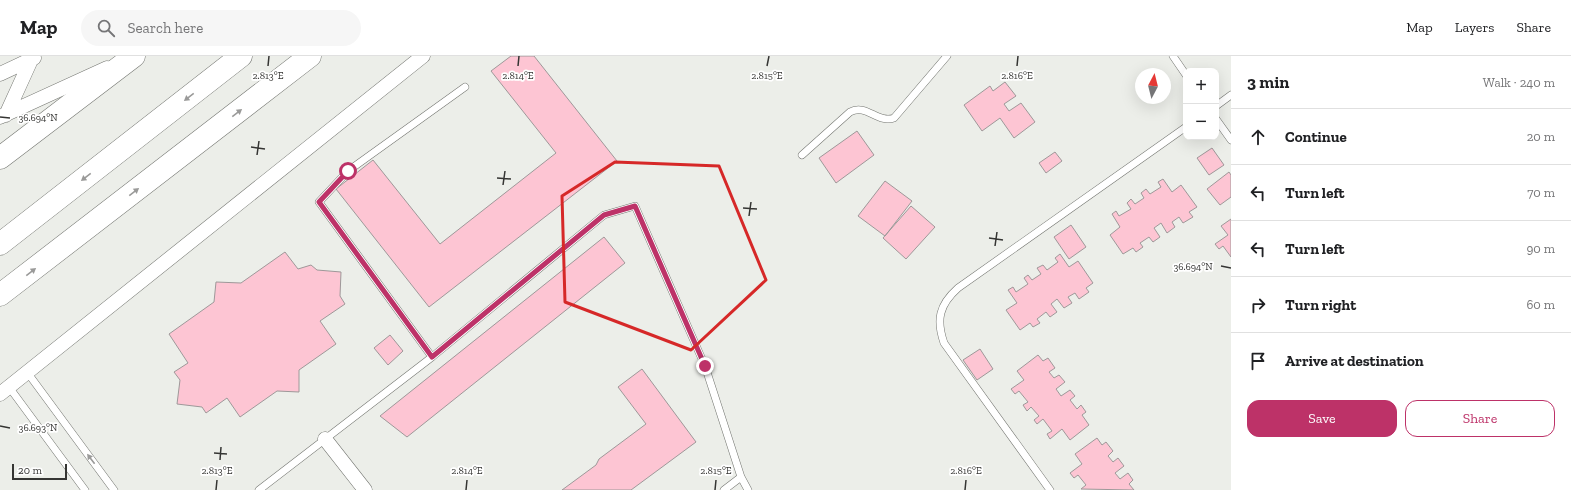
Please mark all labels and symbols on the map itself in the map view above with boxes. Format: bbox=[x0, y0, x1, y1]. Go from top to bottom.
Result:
north arrow bbox=[1135, 68, 1171, 104]
text: 2.813°E bbox=[252, 70, 284, 82]
text: 2.814°E bbox=[502, 70, 534, 82]
text: 2.815°E bbox=[751, 70, 783, 82]
text: 2.816°E bbox=[1001, 70, 1033, 82]
one-way arrow bbox=[183, 93, 194, 101]
one-way arrow bbox=[231, 109, 242, 117]
text: 36.694°N bbox=[18, 112, 58, 124]
route start bbox=[339, 162, 357, 180]
one-way arrow bbox=[81, 173, 92, 181]
one-way arrow bbox=[128, 188, 139, 197]
text: 36.694°N bbox=[1173, 261, 1213, 273]
one-way arrow bbox=[25, 267, 36, 276]
route end bbox=[696, 357, 714, 375]
text: 36.693°N bbox=[19, 422, 58, 434]
one-way arrow bbox=[87, 453, 95, 464]
scale bar bbox=[12, 462, 67, 481]
text: 2.813°E bbox=[201, 465, 233, 477]
text: 2.814°E bbox=[451, 465, 483, 477]
text: 2.815°E bbox=[700, 465, 732, 477]
text: 2.816°E bbox=[950, 465, 982, 477]

